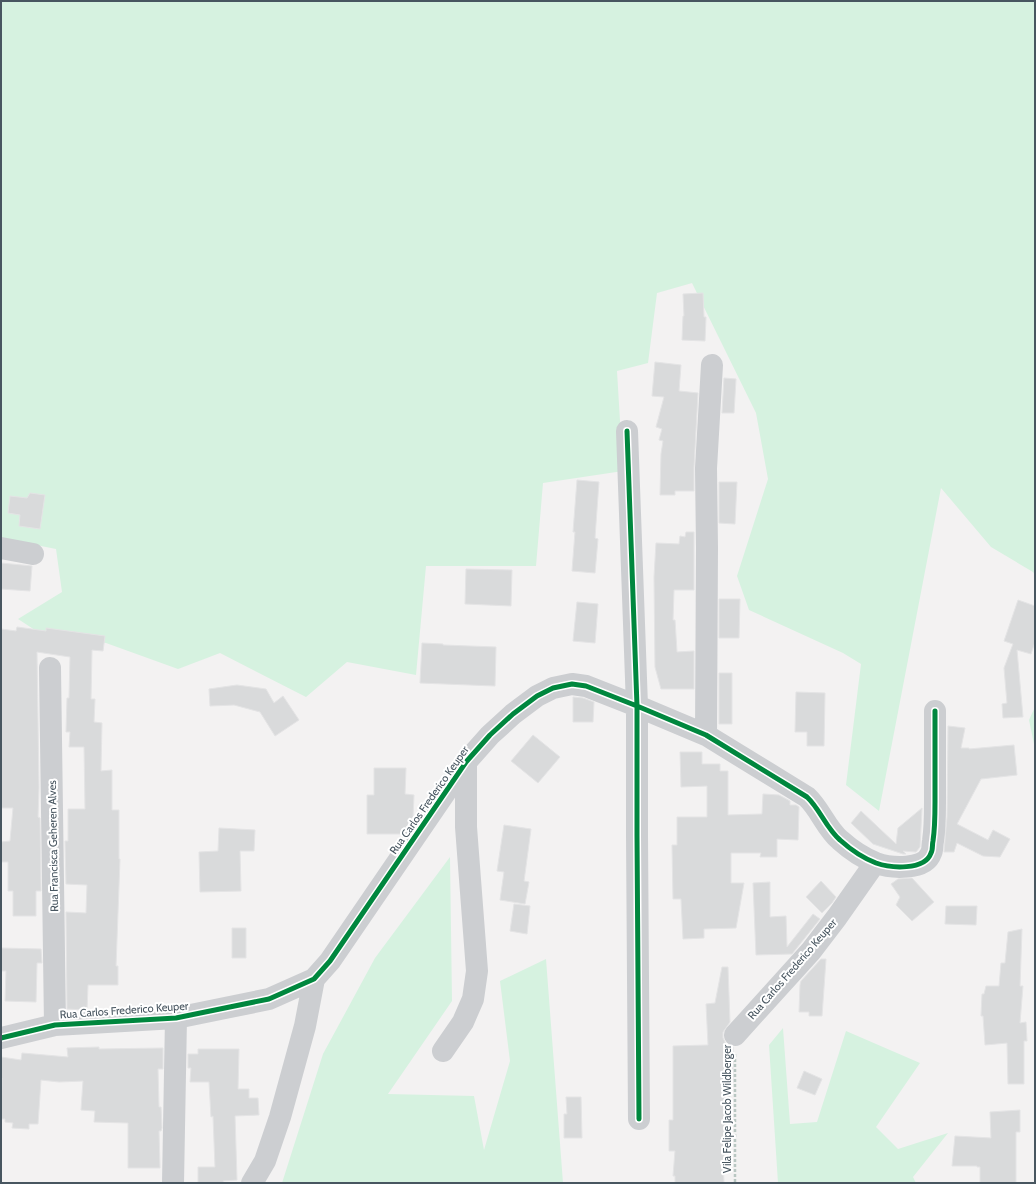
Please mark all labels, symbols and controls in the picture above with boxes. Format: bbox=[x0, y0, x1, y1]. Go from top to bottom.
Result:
street label: Rua Carlos Frederico Keuper bbox=[386, 743, 472, 857]
street label: Rua Francisca Geheren Alves bbox=[45, 780, 61, 912]
street label: Rua Carlos Frederico Keuper bbox=[744, 915, 840, 1022]
street label: Rua Carlos Frederico Keuper bbox=[59, 998, 189, 1021]
street label: Vila Felipe Jacob Wildberger bbox=[720, 1044, 734, 1173]

